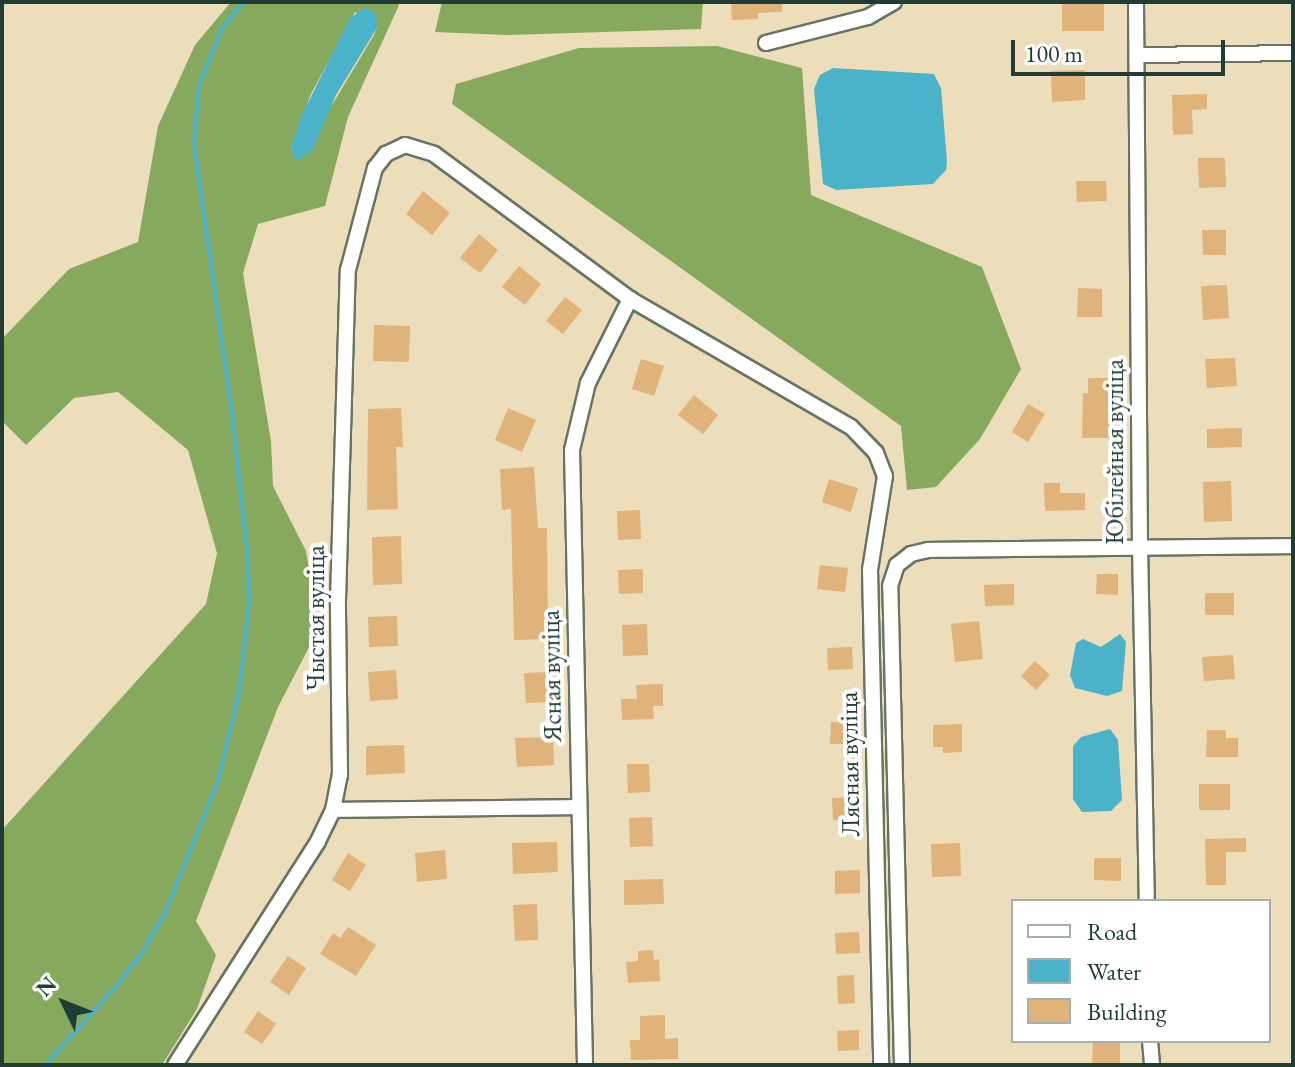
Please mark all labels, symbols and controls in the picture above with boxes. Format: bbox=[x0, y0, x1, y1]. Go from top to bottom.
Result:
scale bar bbox=[1015, 24, 1229, 74]
text: 100 m bbox=[1025, 38, 1083, 69]
street label: Юбілейная вуліца bbox=[1099, 359, 1131, 545]
street label: Чыстая вуліца bbox=[300, 545, 332, 691]
street label: Ясная вуліца bbox=[535, 610, 569, 742]
street label: Лясная вуліца bbox=[833, 691, 867, 837]
legend bbox=[1011, 899, 1271, 1043]
text: Road bbox=[1087, 916, 1137, 947]
text: Water bbox=[1087, 956, 1141, 987]
north arrow bbox=[24, 963, 104, 1043]
text: N bbox=[29, 970, 63, 1003]
text: Building bbox=[1087, 996, 1167, 1027]

